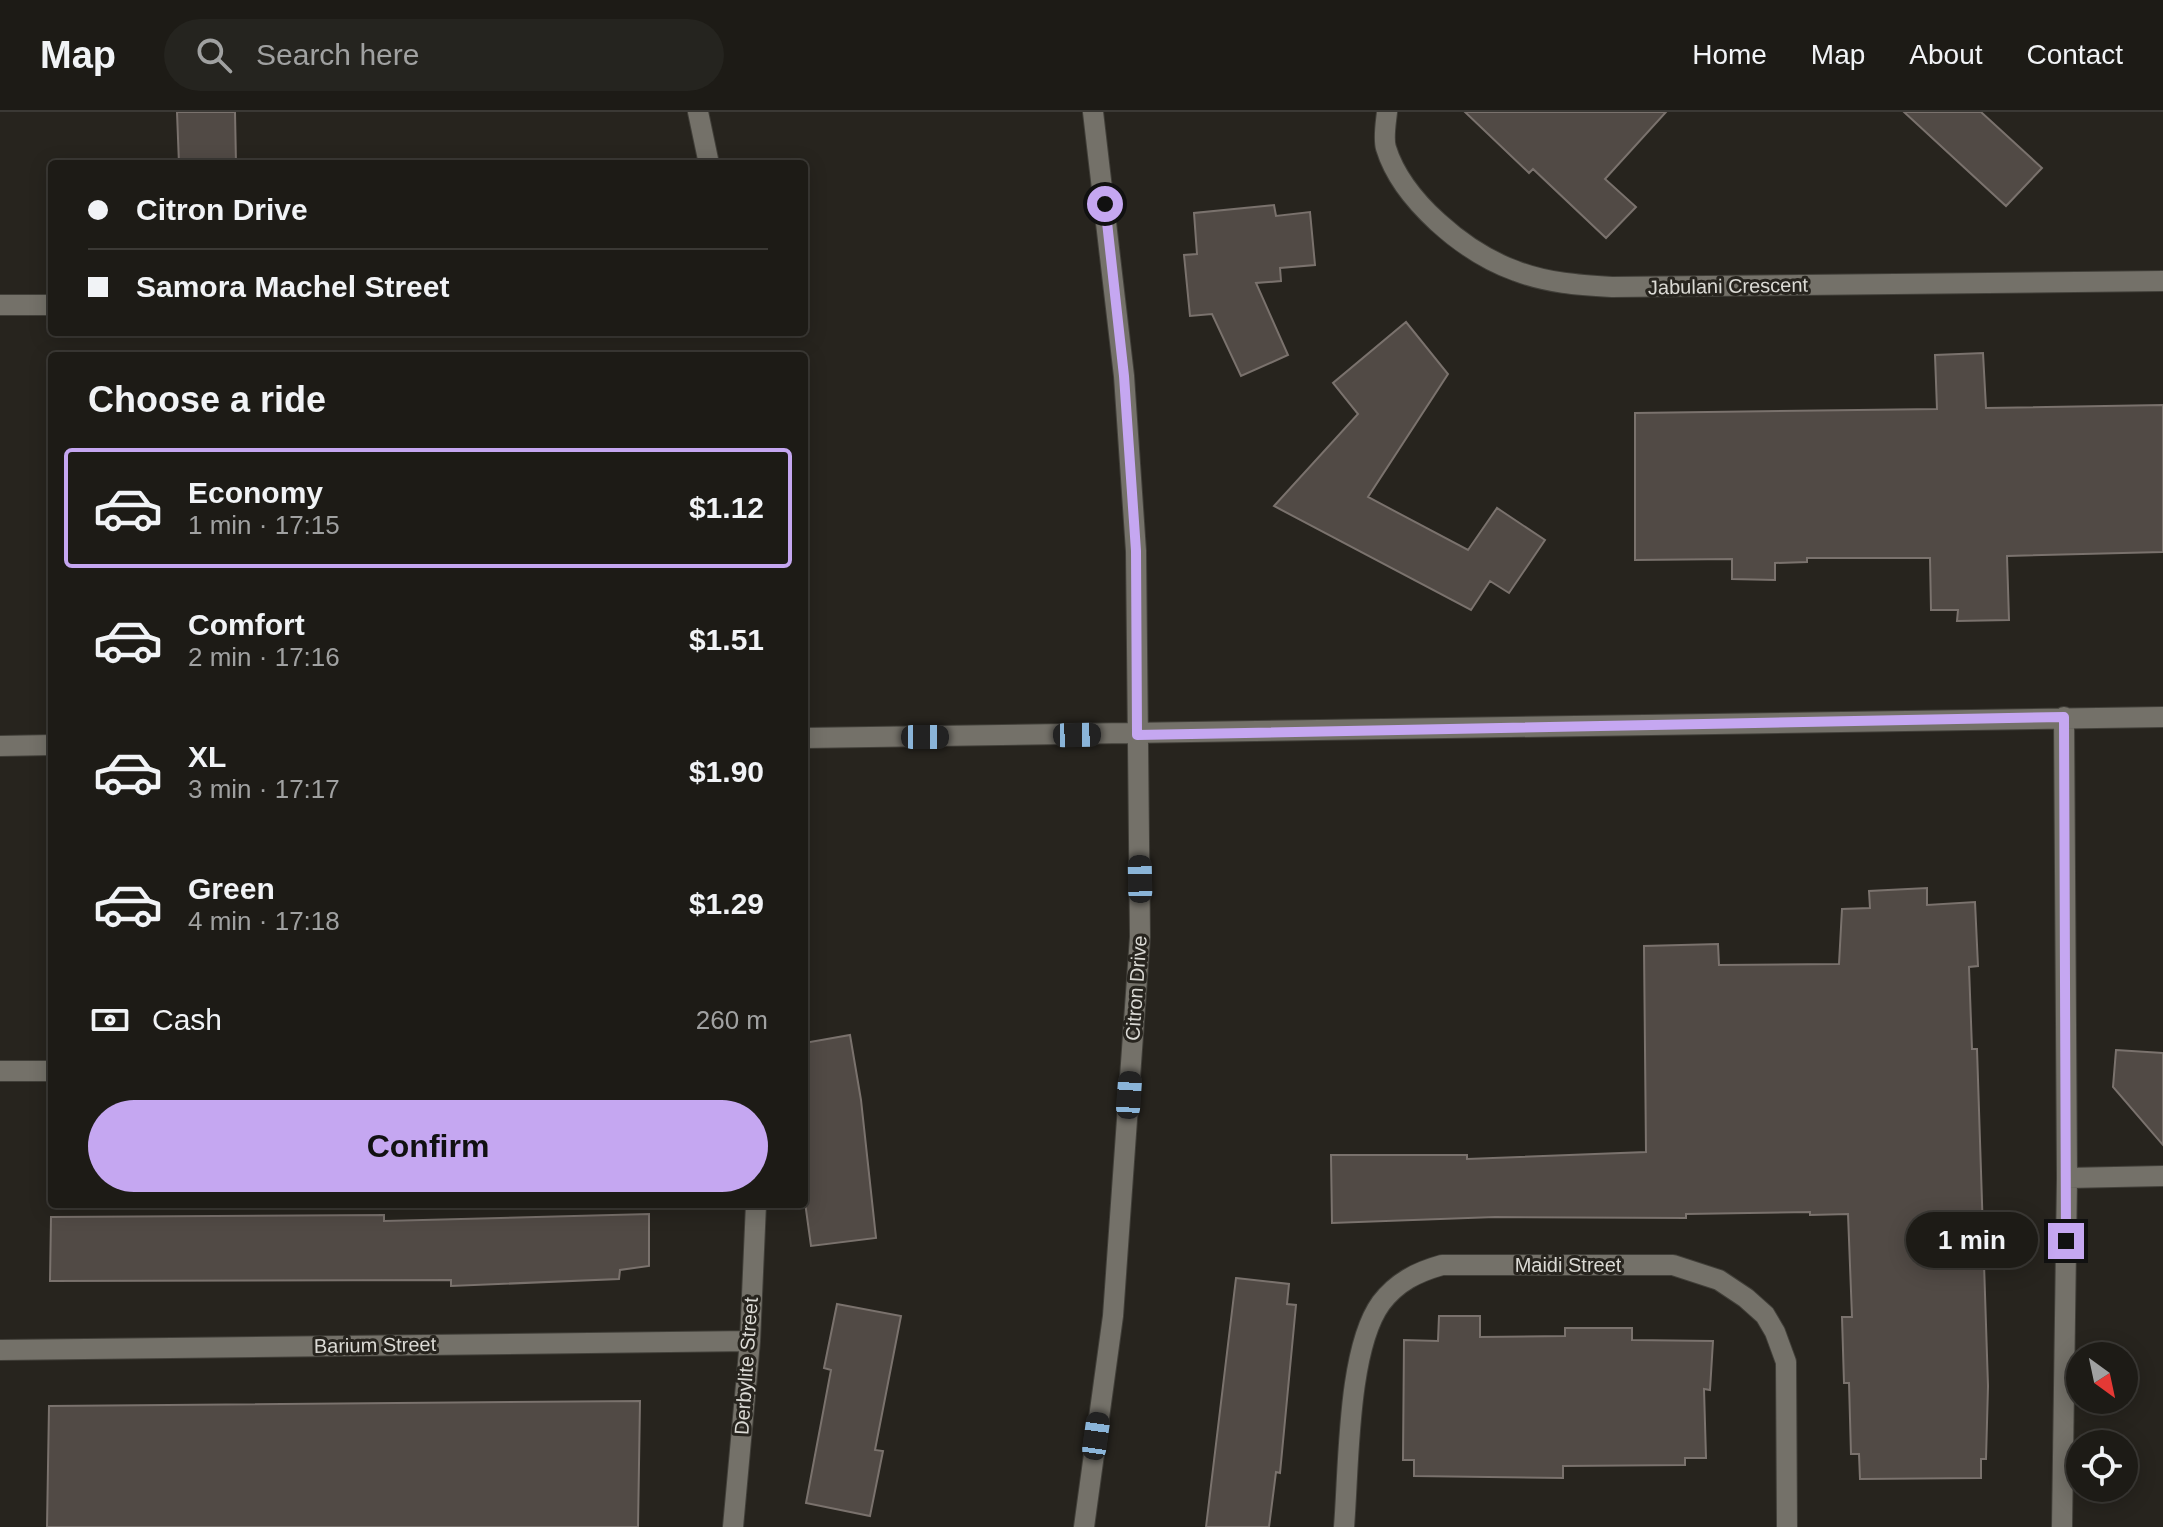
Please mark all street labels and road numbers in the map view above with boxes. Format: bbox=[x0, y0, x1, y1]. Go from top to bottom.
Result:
street label: Jabulani Crescent bbox=[1648, 274, 1809, 298]
street label: Citron Drive bbox=[1121, 935, 1151, 1041]
street label: Maidi Street bbox=[1515, 1254, 1622, 1276]
street label: Derbylite Street bbox=[730, 1296, 762, 1436]
street label: Barium Street bbox=[314, 1333, 437, 1357]

